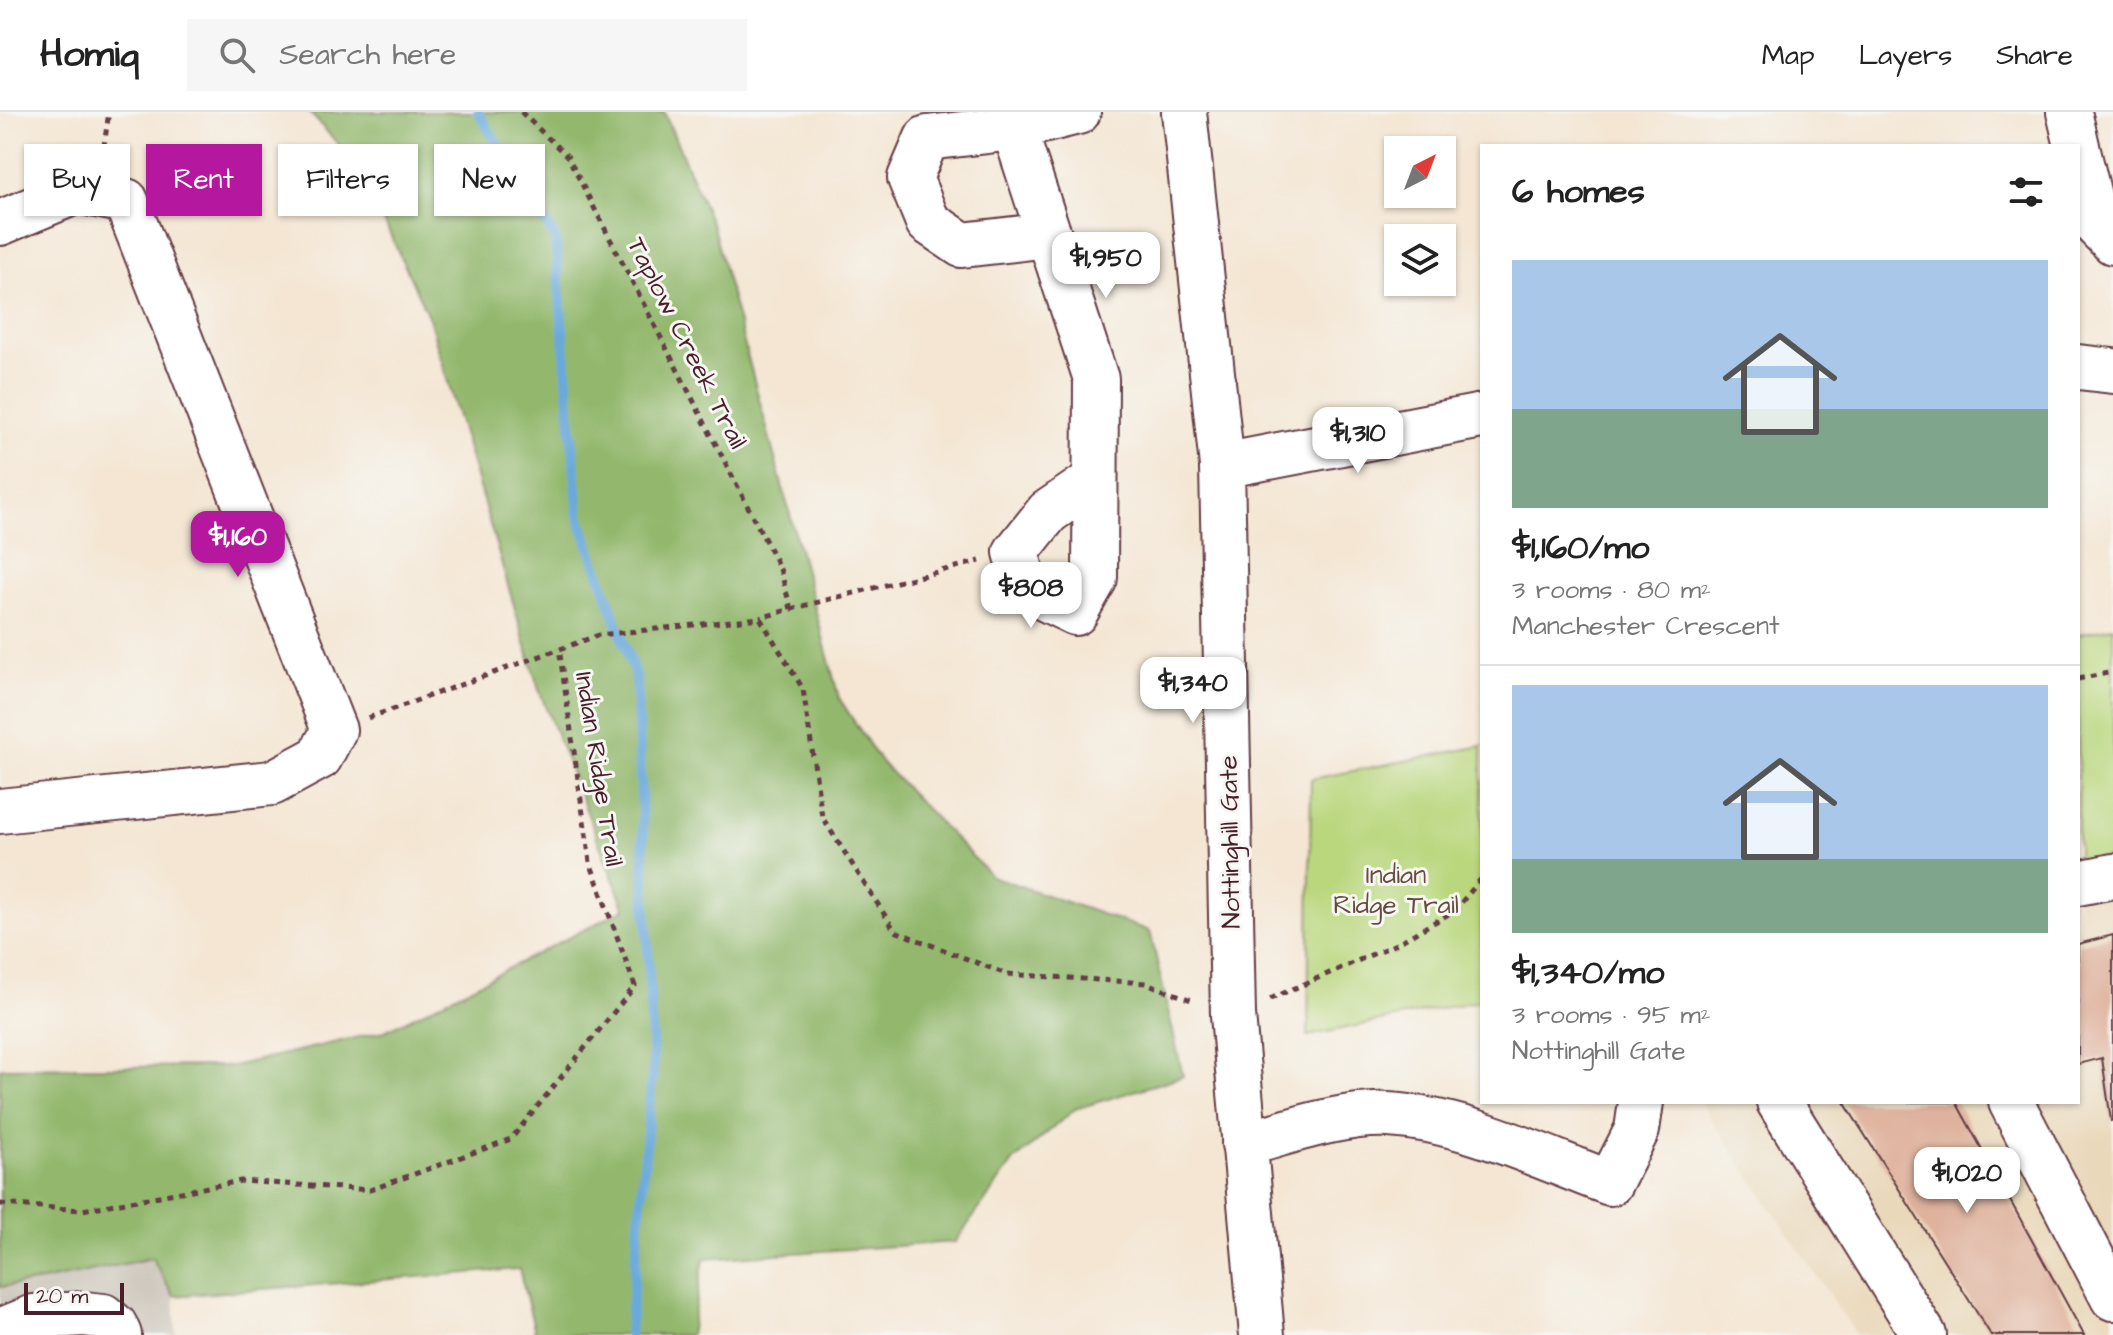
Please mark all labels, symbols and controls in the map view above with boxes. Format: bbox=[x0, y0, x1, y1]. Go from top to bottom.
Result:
search box bbox=[187, 19, 747, 91]
text: Homiq bbox=[40, 29, 139, 81]
icon: search bbox=[215, 33, 259, 77]
text: Search here bbox=[279, 34, 456, 76]
text: Map bbox=[1762, 36, 1815, 75]
text: Layers bbox=[1859, 36, 1952, 75]
text: Share bbox=[1996, 36, 2073, 75]
north arrow bbox=[1384, 136, 1456, 208]
map controls bbox=[1384, 136, 1456, 296]
chip: Buy bbox=[24, 144, 130, 216]
chip: Rent bbox=[146, 144, 262, 216]
chip: Filters bbox=[278, 144, 418, 216]
chip: New bbox=[434, 144, 545, 216]
text: 6 homes bbox=[1512, 168, 1645, 216]
icon: filters bbox=[2004, 170, 2048, 214]
button: layers bbox=[1384, 224, 1456, 296]
street label: Taplow Creek Trail bbox=[618, 231, 756, 455]
pin: $1,950 bbox=[1041, 232, 1171, 300]
text: $1,950 bbox=[1070, 240, 1142, 276]
icon: home bbox=[1708, 312, 1852, 456]
pin: $1,310 bbox=[1293, 407, 1423, 475]
text: $1,310 bbox=[1330, 415, 1386, 451]
pin: $1,160 bbox=[173, 511, 303, 579]
text: $1,160 bbox=[209, 519, 267, 555]
text: $1,160/mo bbox=[1512, 524, 1650, 572]
pin: $808 bbox=[984, 562, 1078, 630]
text: $808 bbox=[999, 570, 1063, 606]
text: 3 rooms · 80 m² bbox=[1512, 572, 1711, 608]
text: Manchester Crescent bbox=[1512, 608, 1779, 644]
pin: $1,340 bbox=[1128, 657, 1258, 725]
text: $1,340 bbox=[1158, 665, 1228, 701]
street label: Indian Ridge Trail bbox=[564, 669, 632, 869]
icon: home bbox=[1708, 737, 1852, 881]
street label: Nottinghill Gate bbox=[1210, 755, 1252, 929]
park label: Indian Ridge Trail bbox=[1333, 857, 1459, 925]
text: $1,340/mo bbox=[1512, 949, 1664, 997]
text: 3 rooms · 95 m² bbox=[1512, 997, 1711, 1033]
text: Nottinghill Gate bbox=[1512, 1033, 1686, 1069]
pin: $1,020 bbox=[1902, 1147, 2032, 1215]
text: $1,020 bbox=[1932, 1155, 2002, 1191]
scale bar bbox=[24, 1279, 124, 1315]
text: 20 m bbox=[36, 1281, 88, 1312]

